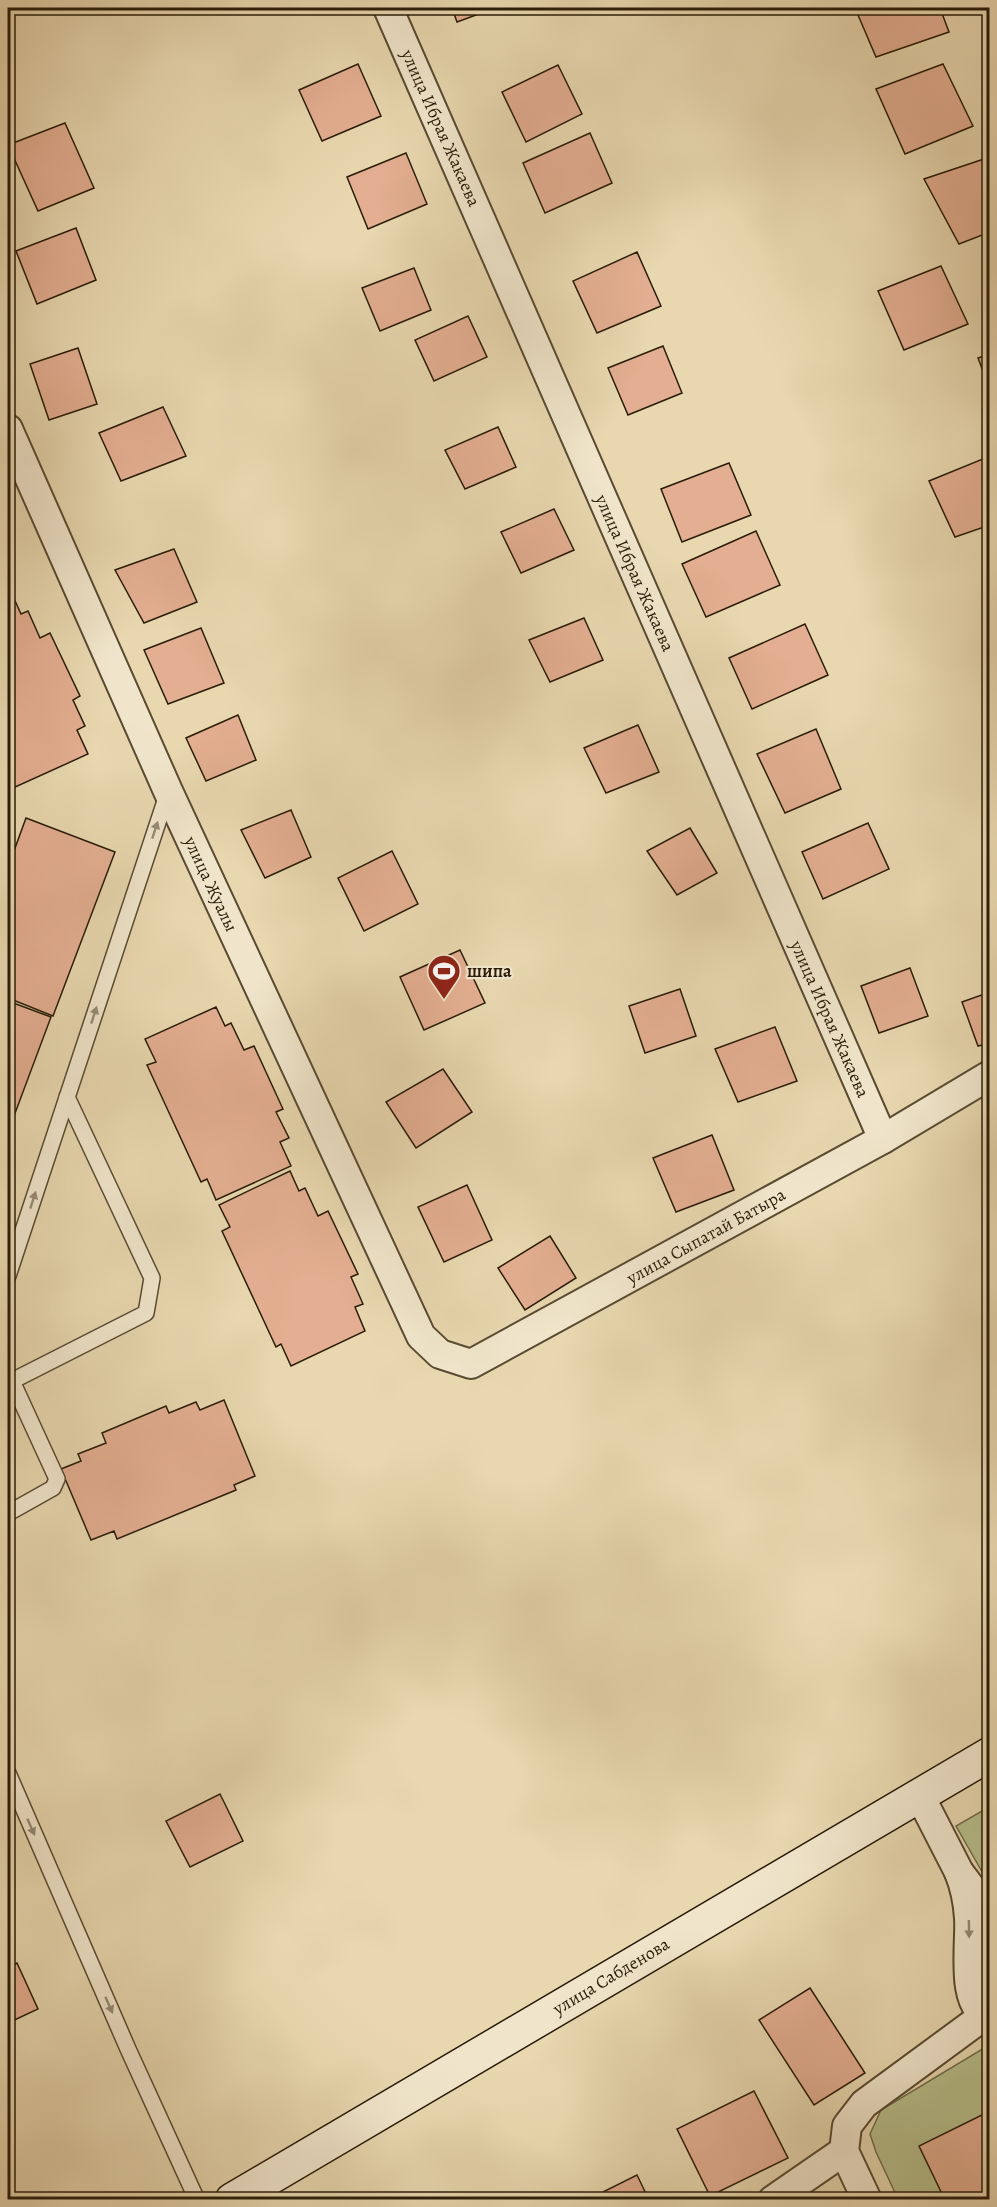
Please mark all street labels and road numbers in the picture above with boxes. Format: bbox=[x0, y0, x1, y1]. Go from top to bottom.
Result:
street label: улица Ибрая Жакаева bbox=[395, 45, 487, 211]
street label: улица Ибрая Жакаева bbox=[589, 490, 681, 656]
street label: улица Жуалы bbox=[178, 832, 244, 936]
street label: улица Ибрая Жакаева bbox=[784, 936, 876, 1102]
street label: улица Сыпатай Батыра bbox=[621, 1182, 790, 1290]
street label: улица Сабденова bbox=[547, 1931, 674, 2021]

